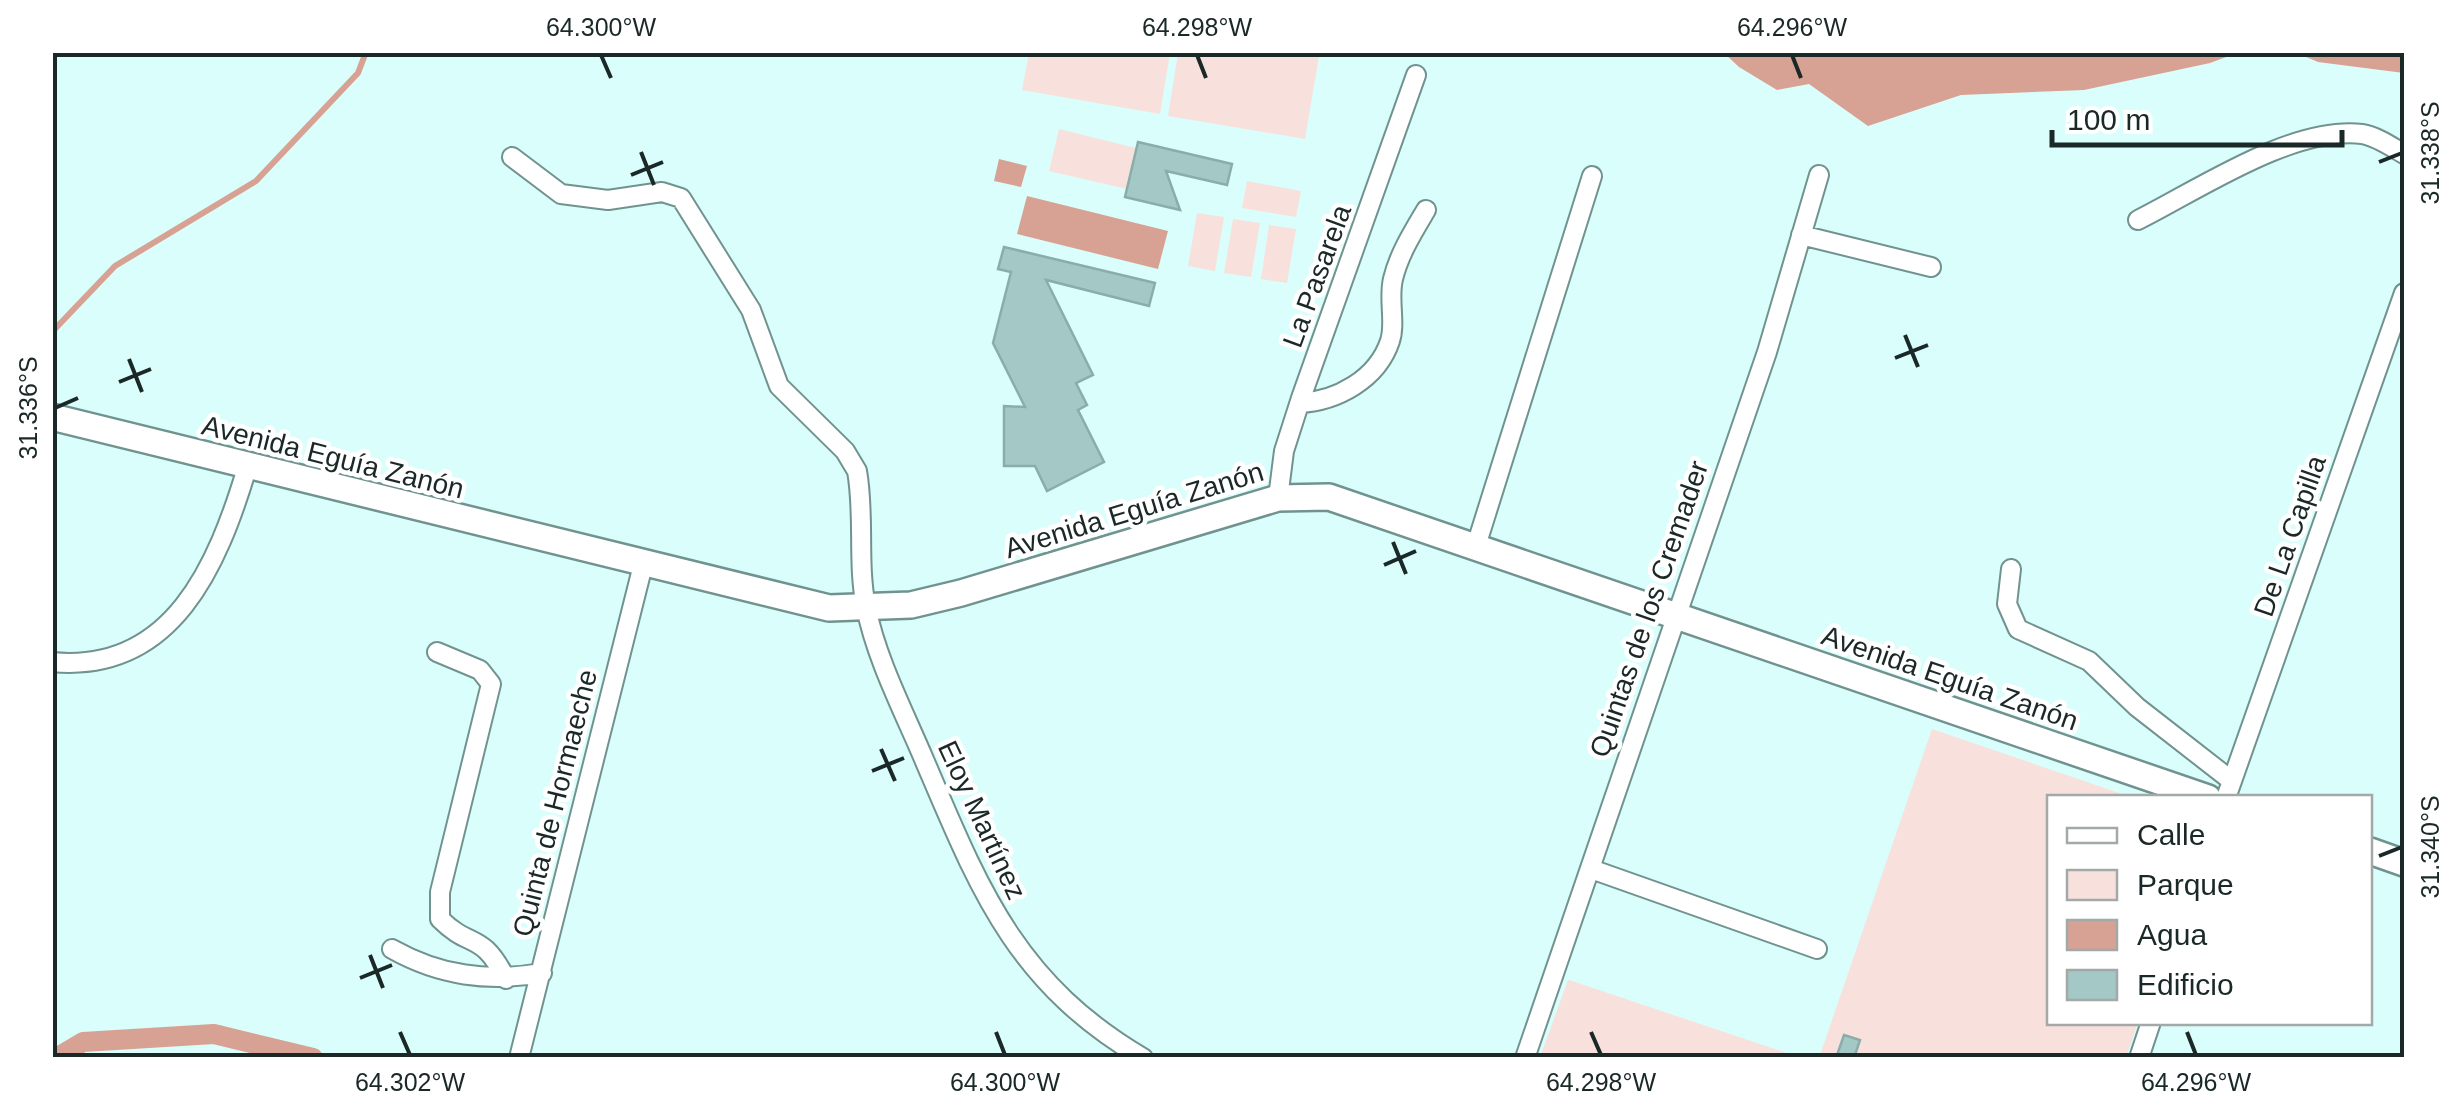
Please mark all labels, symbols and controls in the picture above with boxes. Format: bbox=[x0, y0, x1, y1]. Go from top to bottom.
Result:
text: 64.300°W bbox=[546, 13, 656, 41]
text: 64.298°W bbox=[1142, 13, 1252, 41]
text: 64.296°W bbox=[1737, 13, 1847, 41]
scale bar bbox=[2052, 85, 2342, 147]
text: 31.338°S bbox=[2416, 101, 2444, 205]
text: 100 m bbox=[2067, 103, 2150, 136]
street label: La Pasarela bbox=[1277, 200, 1357, 352]
text: 31.336°S bbox=[14, 356, 42, 460]
street label: Avenida Eguía Zanón bbox=[199, 409, 467, 505]
street label: De La Capilla bbox=[2248, 451, 2332, 621]
street label: Avenida Eguía Zanón bbox=[1001, 456, 1267, 564]
street label: Quintas de los Cremader bbox=[1584, 457, 1714, 761]
street label: Avenida Eguía Zanón bbox=[1818, 620, 2082, 736]
street label: Quinta de Hormaeche bbox=[507, 666, 603, 940]
street label: Eloy Martínez bbox=[932, 736, 1032, 904]
legend bbox=[2047, 795, 2372, 1025]
text: 31.340°S bbox=[2416, 795, 2444, 899]
text: Calle bbox=[2137, 818, 2205, 851]
text: Parque bbox=[2137, 868, 2234, 901]
text: Agua bbox=[2137, 918, 2207, 951]
text: Edificio bbox=[2137, 968, 2234, 1001]
text: 64.302°W bbox=[355, 1068, 465, 1096]
text: 64.300°W bbox=[950, 1068, 1060, 1096]
text: 64.298°W bbox=[1546, 1068, 1656, 1096]
text: 64.296°W bbox=[2141, 1068, 2251, 1096]

